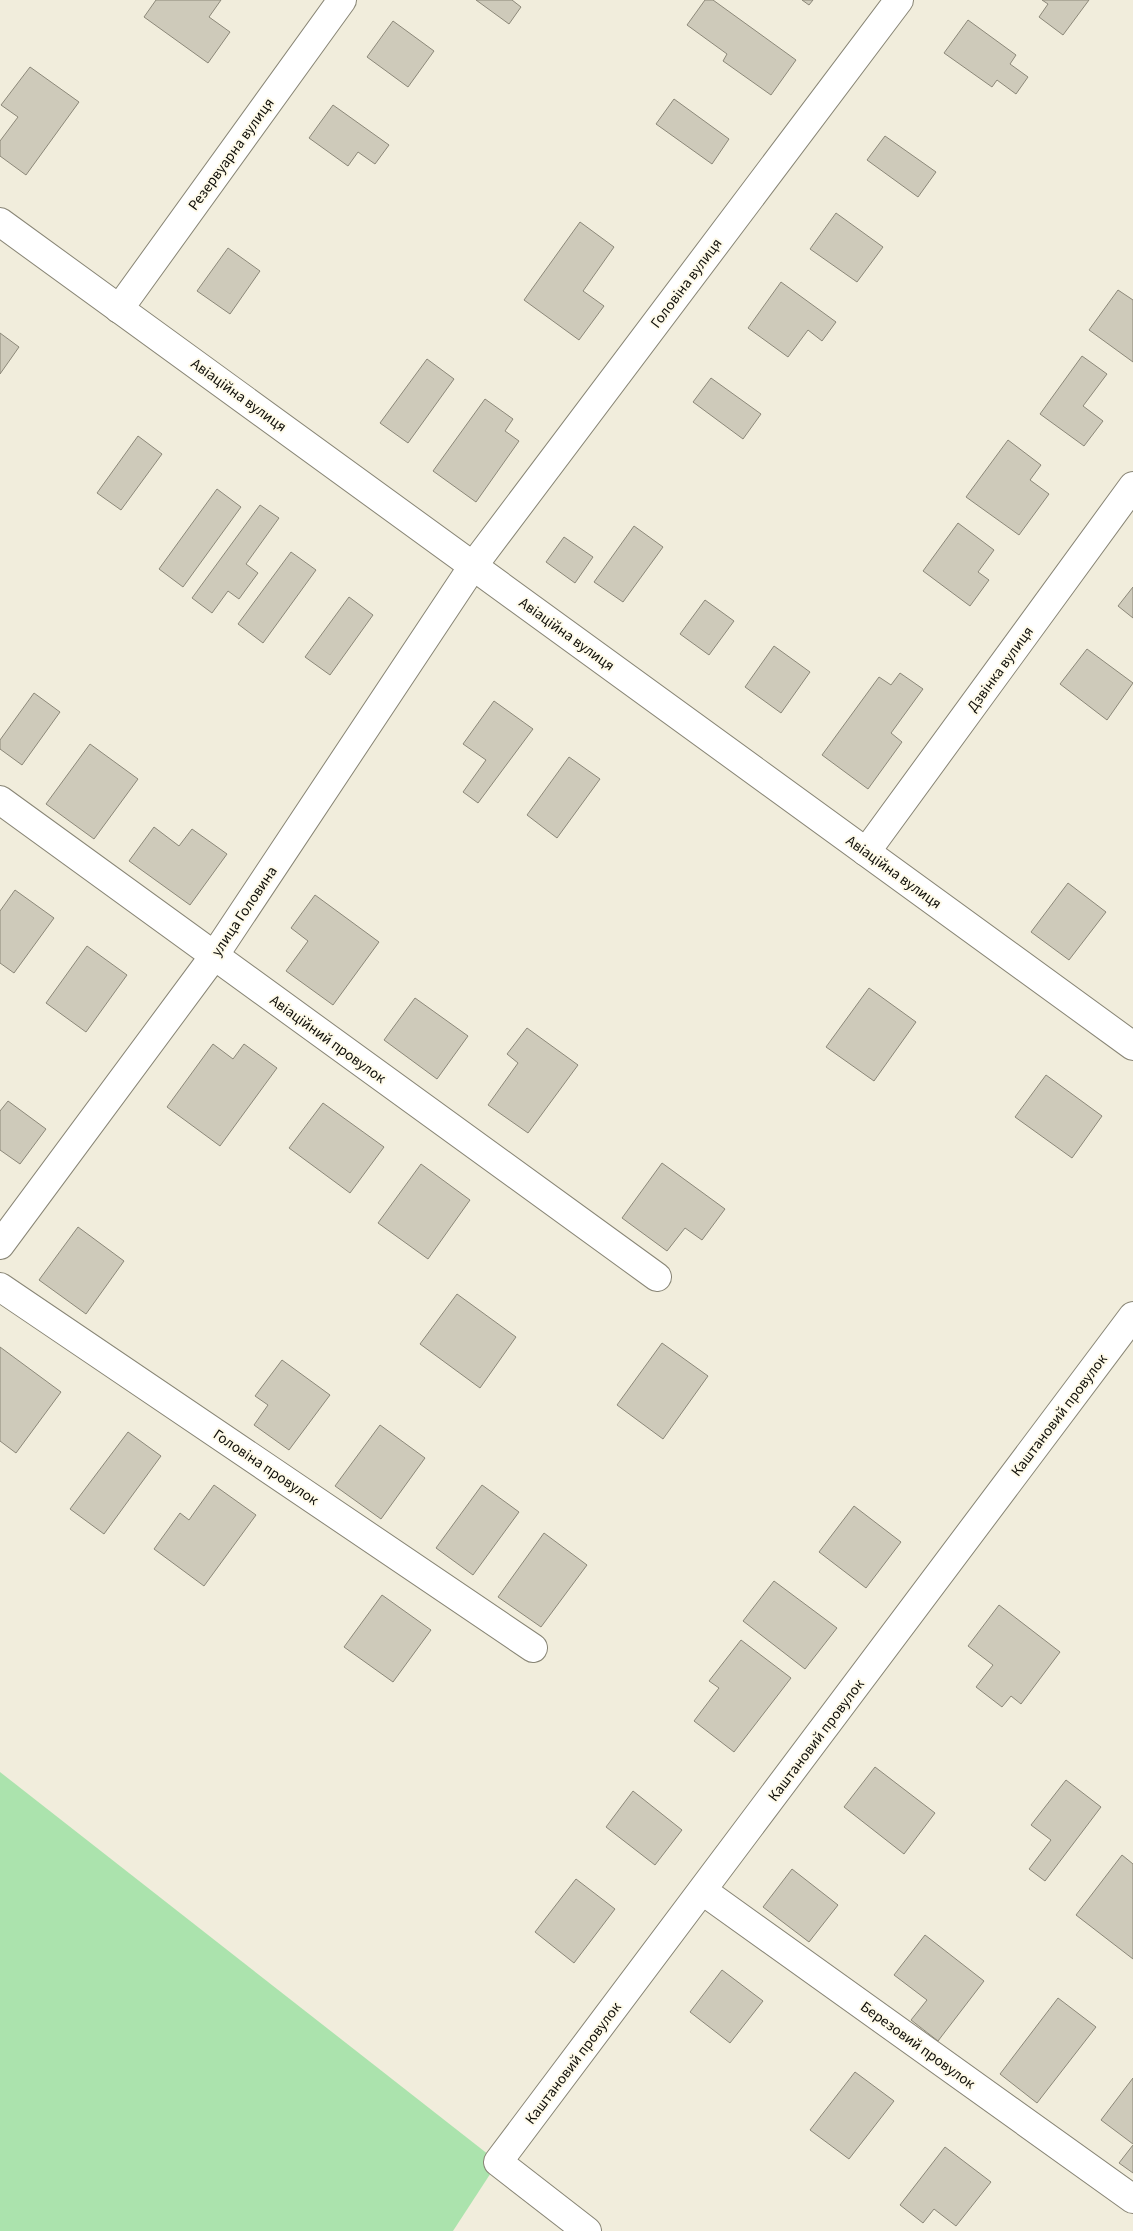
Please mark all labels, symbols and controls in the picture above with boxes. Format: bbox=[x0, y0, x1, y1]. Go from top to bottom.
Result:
street label: Резервуарна вулиця bbox=[183, 94, 279, 215]
street label: Головіна вулиця bbox=[646, 234, 727, 333]
street label: Авіаційна вулиця bbox=[187, 354, 291, 437]
street label: Авіаційна вулиця bbox=[515, 593, 619, 676]
street label: Дзвінка вулиця bbox=[962, 622, 1039, 716]
street label: Авіаційна вулиця bbox=[842, 831, 946, 914]
street label: улица Головина bbox=[206, 862, 282, 960]
street label: Авіаційний провулок bbox=[265, 990, 390, 1089]
street label: Каштановий провулок bbox=[1006, 1349, 1113, 1481]
street label: Головіна провулок bbox=[209, 1424, 323, 1511]
street label: Каштановий провулок bbox=[763, 1674, 870, 1806]
street label: Каштановий провулок bbox=[520, 1997, 627, 2129]
street label: Березовий провулок bbox=[856, 1997, 980, 2095]

